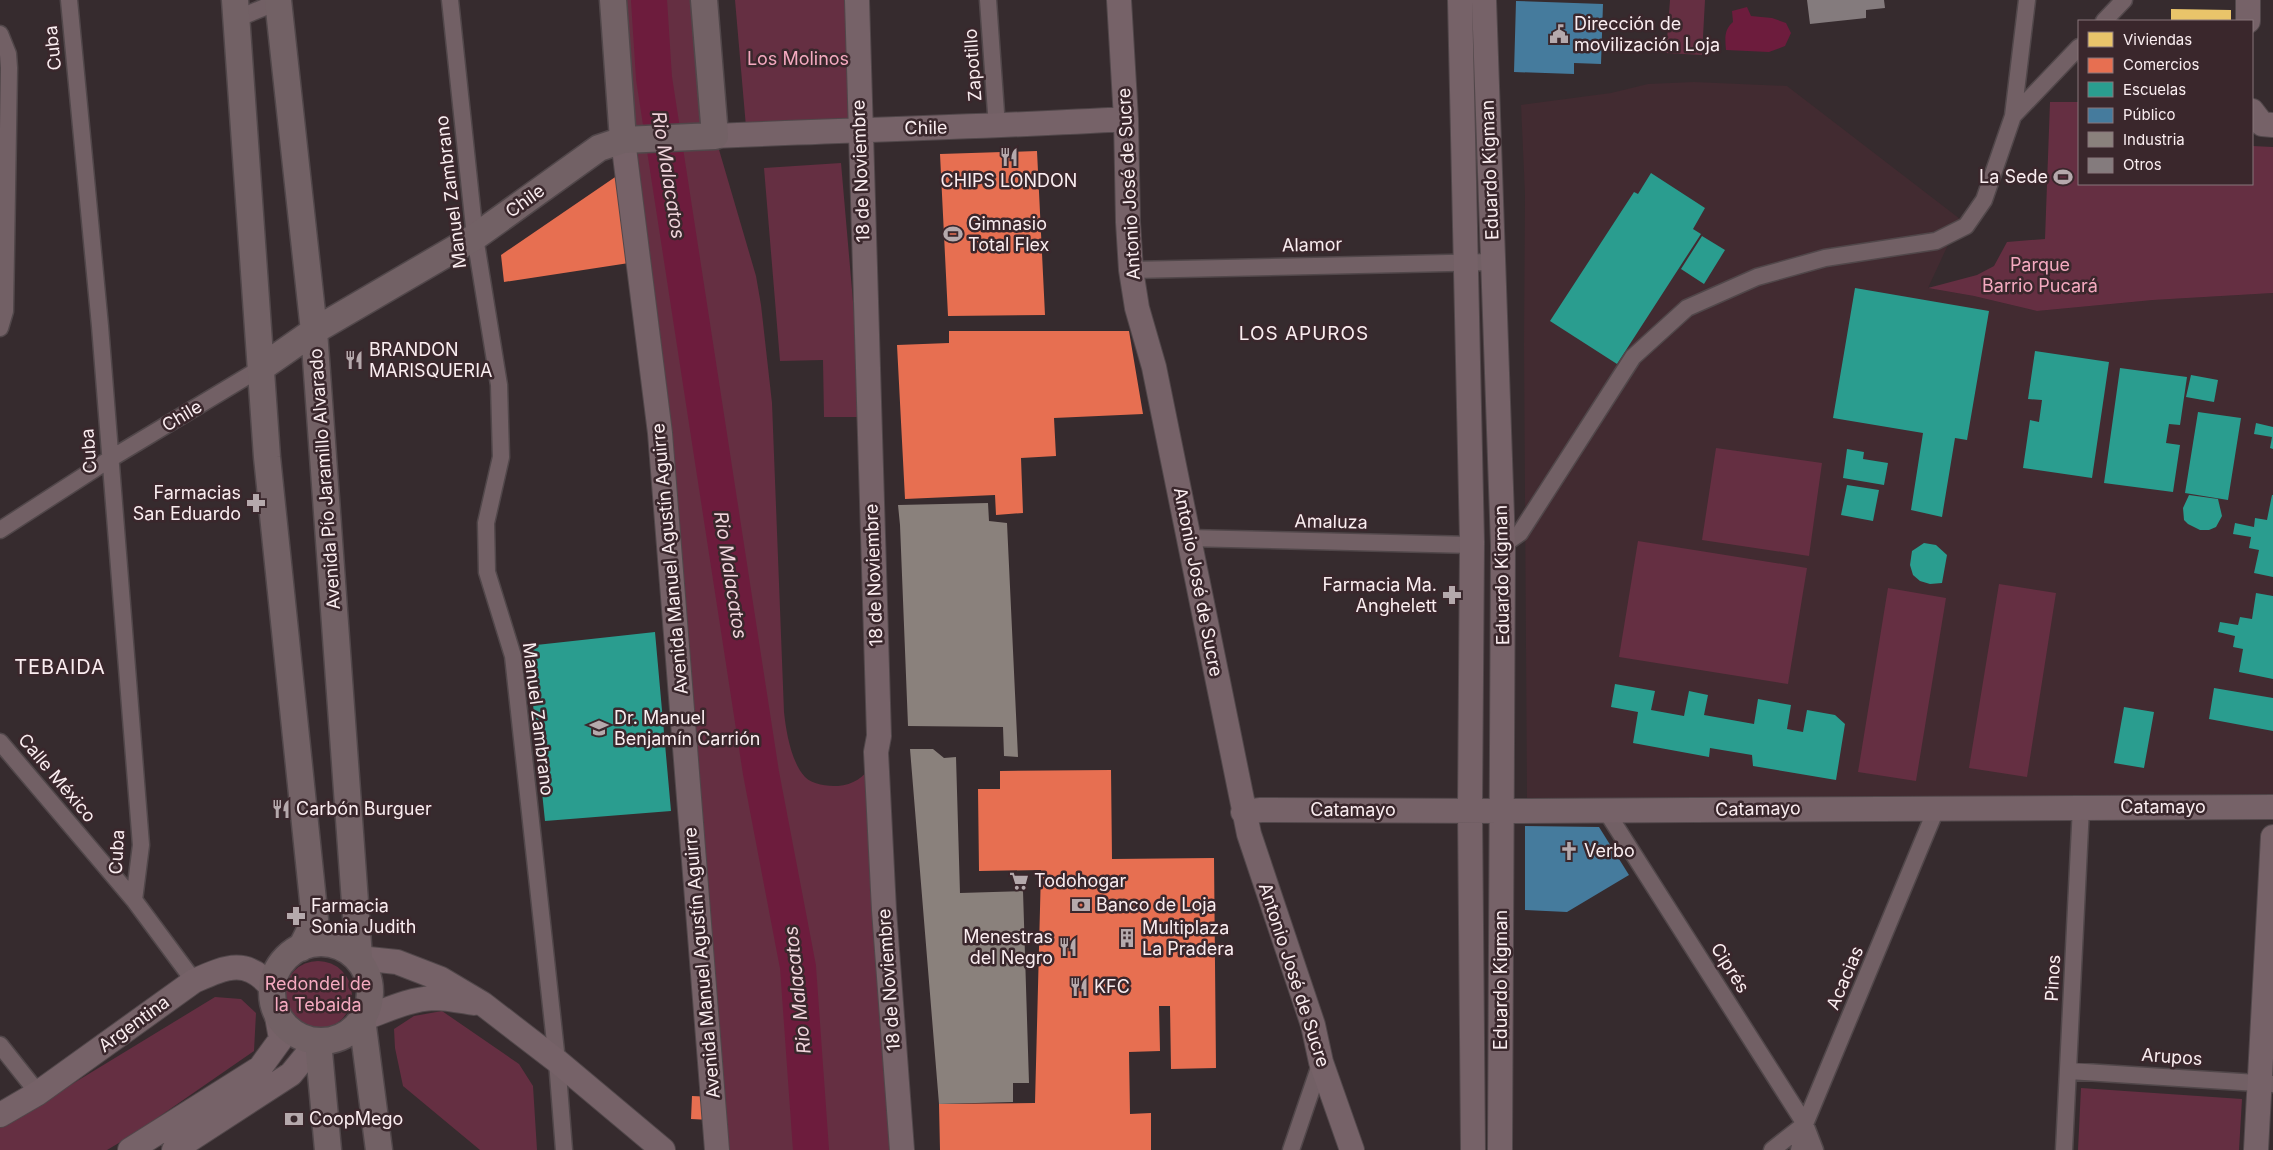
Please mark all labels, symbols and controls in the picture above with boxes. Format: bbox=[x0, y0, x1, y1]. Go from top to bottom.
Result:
place label: Dirección de movilización Loja bbox=[1574, 13, 1720, 55]
legend bbox=[2078, 20, 2253, 185]
public building icon: Dirección de movilización Loja bbox=[1548, 23, 1570, 45]
street label: Cuba bbox=[40, 25, 65, 72]
street label: Zapotillo bbox=[959, 28, 986, 102]
text: Viviendas bbox=[2123, 30, 2192, 49]
park label: Los Molinos bbox=[747, 48, 849, 69]
text: Comercios bbox=[2123, 55, 2199, 74]
text: Escuelas bbox=[2123, 80, 2186, 99]
street label: Antonio José de Sucre bbox=[1113, 87, 1144, 281]
street label: 18 de Noviembre bbox=[848, 99, 873, 243]
street label: Eduardo Kigman bbox=[1477, 100, 1502, 240]
text: Público bbox=[2123, 105, 2175, 124]
water label: Rio Malacatos bbox=[647, 110, 690, 240]
street label: Manuel Zambrano bbox=[431, 114, 470, 270]
street label: Chile bbox=[904, 117, 948, 138]
text: Industria bbox=[2123, 130, 2185, 149]
restaurant icon: CHIPS LONDON bbox=[998, 146, 1020, 168]
text: Otros bbox=[2123, 155, 2162, 174]
place label: La Sede bbox=[1979, 166, 2048, 187]
sports icon: La Sede bbox=[2052, 166, 2074, 188]
place label: CHIPS LONDON bbox=[941, 170, 1077, 191]
street label: Chile bbox=[501, 179, 548, 222]
place label: Gimnasio Total Flex bbox=[968, 213, 1050, 255]
sports icon: Gimnasio Total Flex bbox=[942, 223, 964, 245]
street label: Alamor bbox=[1282, 233, 1342, 256]
park label: Parque Barrio Pucará bbox=[1982, 254, 2098, 296]
district label: LOS APUROS bbox=[1239, 322, 1369, 345]
place label: BRANDON MARISQUERIA bbox=[369, 339, 492, 381]
street label: Avenida Pío Jaramillo Alvarado bbox=[305, 348, 344, 610]
restaurant icon: BRANDON MARISQUERIA bbox=[343, 349, 365, 371]
street label: Chile bbox=[158, 395, 206, 436]
street label: Avenida Manuel Agustín Aguirre bbox=[647, 423, 692, 696]
street label: Cuba bbox=[76, 428, 101, 474]
place label: Farmacias San Eduardo bbox=[133, 482, 241, 524]
street label: Antonio José de Sucre bbox=[1170, 485, 1227, 678]
pharmacy icon: Farmacias San Eduardo bbox=[245, 492, 267, 514]
street label: 18 de Noviembre bbox=[861, 503, 886, 647]
street label: Eduardo Kigman bbox=[1490, 505, 1513, 645]
water label: Rio Malacatos bbox=[709, 510, 752, 640]
street label: Amaluza bbox=[1294, 510, 1368, 533]
place label: Farmacia Ma. Anghelett bbox=[1322, 574, 1437, 616]
pharmacy icon: Farmacia Ma. Anghelett bbox=[1441, 584, 1463, 606]
street label: Manuel Zambrano bbox=[519, 641, 558, 797]
district label: TEBAIDA bbox=[14, 655, 106, 679]
place label: Dr. Manuel Benjamín Carrión bbox=[614, 707, 760, 749]
school or university icon: Dr. Manuel Benjamín Carrión bbox=[588, 717, 610, 739]
street label: Calle México bbox=[14, 729, 101, 826]
street label: Catamayo bbox=[2120, 796, 2206, 817]
street label: Catamayo bbox=[1715, 797, 1801, 820]
restaurant icon: Carbón Burguer bbox=[270, 798, 292, 820]
place label: Carbón Burguer bbox=[296, 798, 432, 819]
street label: Catamayo bbox=[1310, 799, 1396, 820]
street label: Avenida Manuel Agustín Aguirre bbox=[679, 827, 724, 1100]
street label: Cuba bbox=[105, 829, 128, 875]
church icon: Verbo bbox=[1558, 840, 1580, 862]
place label: Verbo bbox=[1584, 840, 1635, 861]
supermarket icon: Todohogar bbox=[1008, 870, 1030, 892]
place label: Todohogar bbox=[1034, 870, 1126, 891]
street label: Antonio José de Sucre bbox=[1255, 880, 1334, 1070]
bank icon: Banco de Loja bbox=[1070, 894, 1092, 916]
place label: Banco de Loja bbox=[1096, 894, 1217, 915]
place label: Farmacia Sonia Judith bbox=[311, 895, 416, 937]
pharmacy icon: Farmacia Sonia Judith bbox=[285, 905, 307, 927]
street label: 18 de Noviembre bbox=[873, 908, 904, 1052]
street label: Eduardo Kigman bbox=[1490, 910, 1511, 1050]
place label: Multiplaza La Pradera bbox=[1142, 917, 1234, 959]
water label: Rio Malacatos bbox=[779, 925, 816, 1055]
place label: Menestras del Negro bbox=[963, 926, 1053, 968]
building icon: Multiplaza La Pradera bbox=[1116, 927, 1138, 949]
restaurant icon: Menestras del Negro bbox=[1057, 936, 1079, 958]
street label: Ciprés bbox=[1707, 939, 1754, 997]
street label: Acacias bbox=[1822, 943, 1867, 1013]
street label: Pinos bbox=[2041, 954, 2064, 1002]
park label: Redondel de la Tebaida bbox=[265, 973, 371, 1015]
restaurant icon: KFC bbox=[1068, 976, 1090, 998]
place label: KFC bbox=[1094, 976, 1130, 997]
street label: Argentina bbox=[94, 991, 173, 1056]
street label: Arupos bbox=[2141, 1044, 2203, 1069]
bank icon: CoopMego bbox=[283, 1108, 305, 1130]
place label: CoopMego bbox=[309, 1108, 403, 1129]

